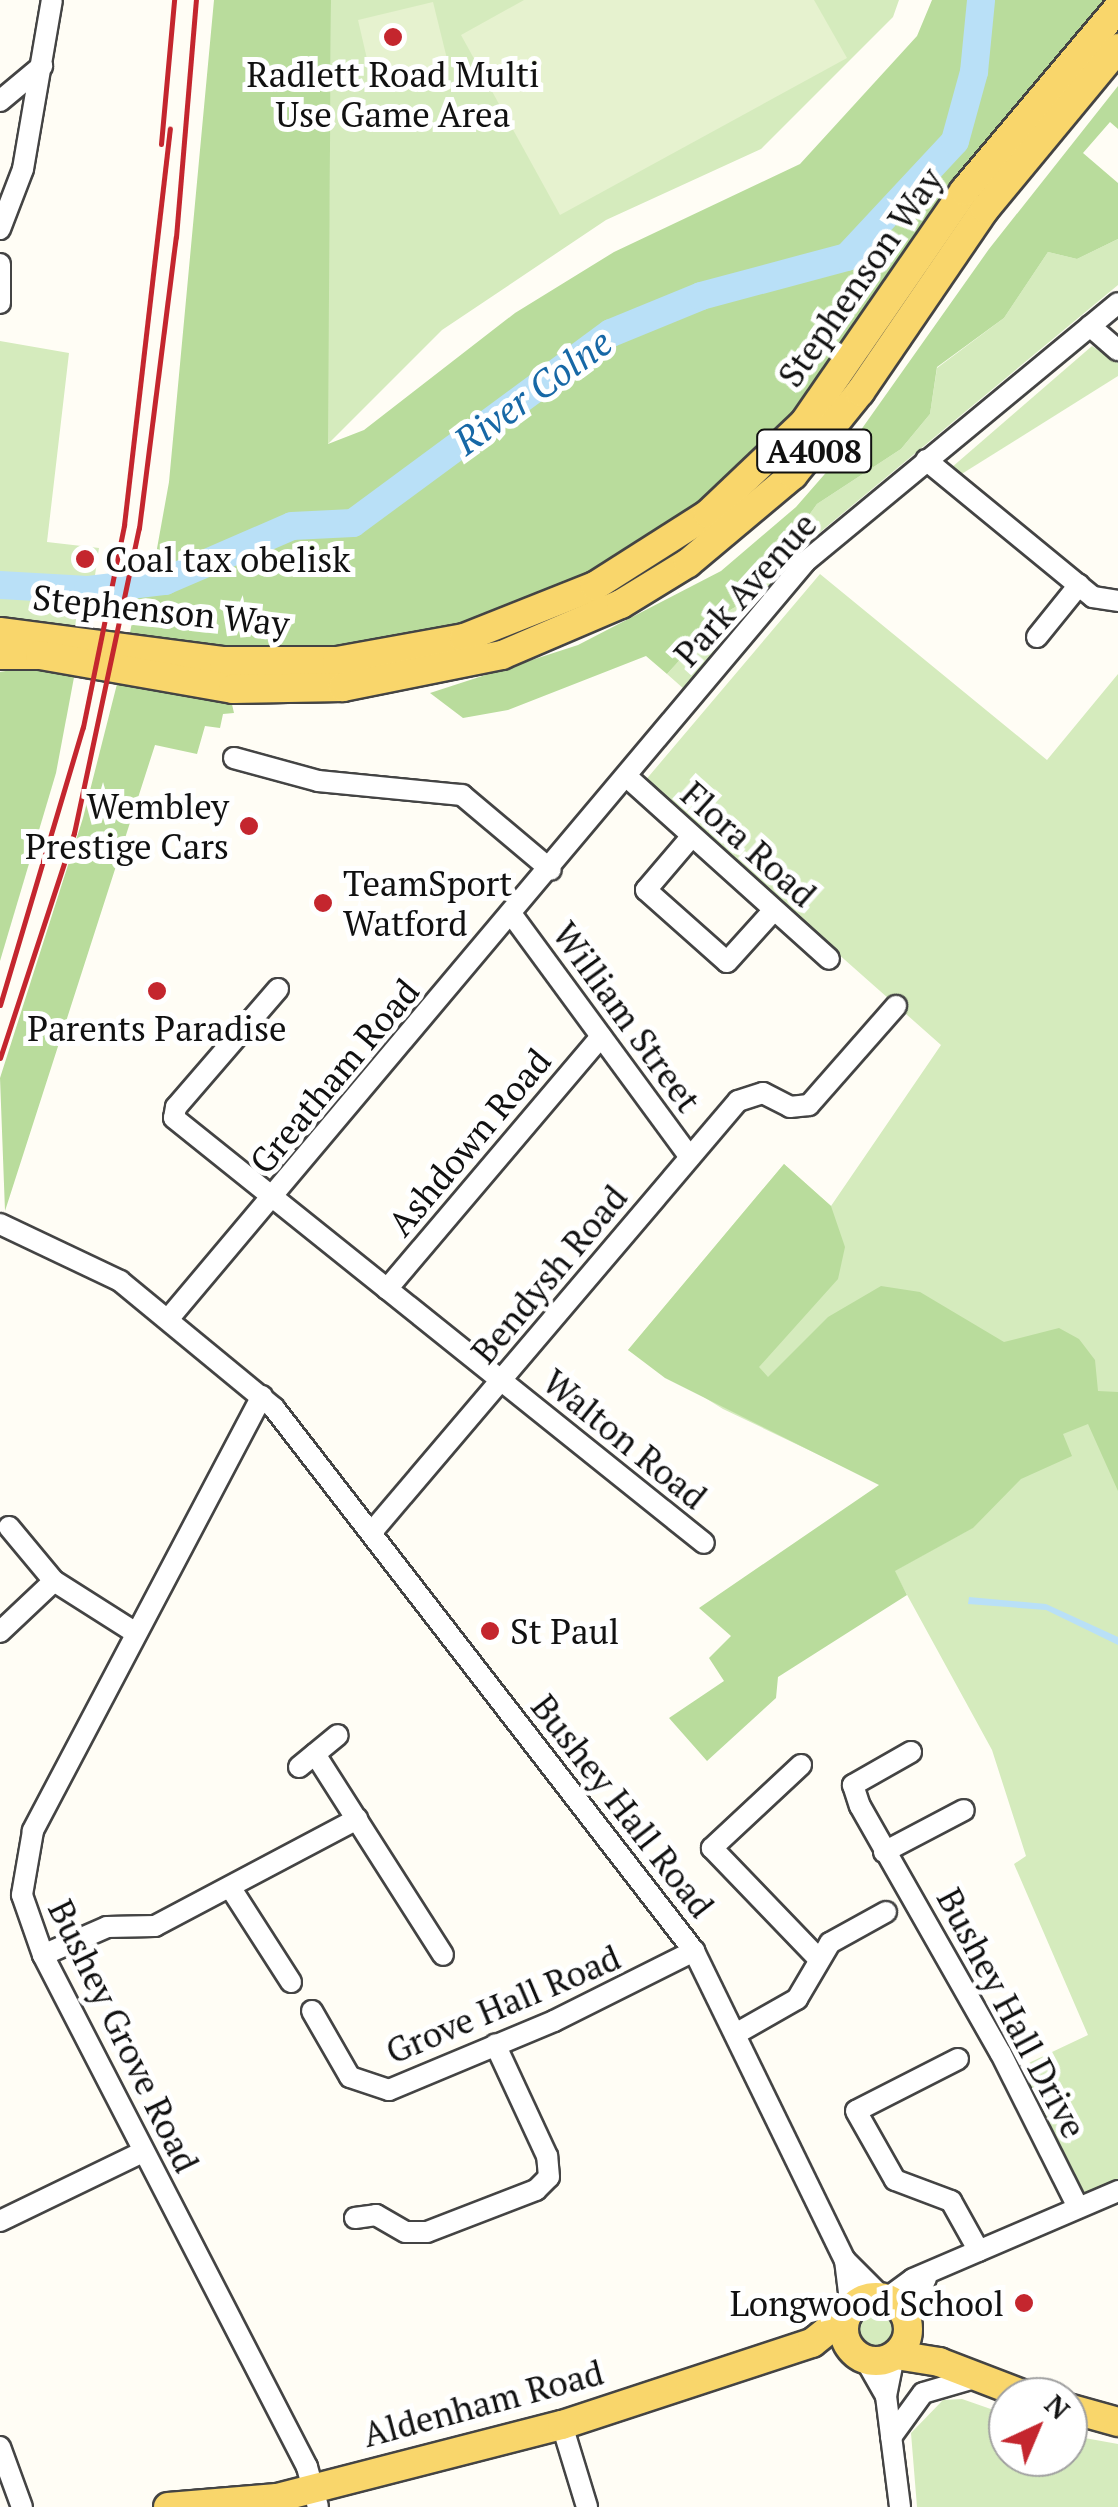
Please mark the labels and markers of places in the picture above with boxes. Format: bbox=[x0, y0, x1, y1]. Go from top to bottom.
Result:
marker: Radlett Road Multi Use Game Area bbox=[382, 26, 404, 48]
place label: Radlett Road Multi Use Game Area bbox=[246, 53, 540, 135]
place label: Coal tax obelisk bbox=[105, 538, 350, 580]
marker: Coal tax obelisk bbox=[74, 548, 96, 570]
place label: Wembley Prestige Cars bbox=[25, 785, 229, 867]
marker: Wembley Prestige Cars bbox=[238, 815, 260, 837]
place label: TeamSport Watford bbox=[343, 862, 512, 944]
marker: TeamSport Watford bbox=[312, 892, 334, 914]
marker: Parents Paradise bbox=[146, 980, 168, 1002]
place label: Parents Paradise bbox=[27, 1007, 287, 1049]
place label: St Paul bbox=[510, 1610, 619, 1652]
marker: St Paul bbox=[479, 1620, 501, 1642]
place label: Longwood School bbox=[730, 2282, 1004, 2324]
marker: Longwood School bbox=[1013, 2292, 1035, 2314]

